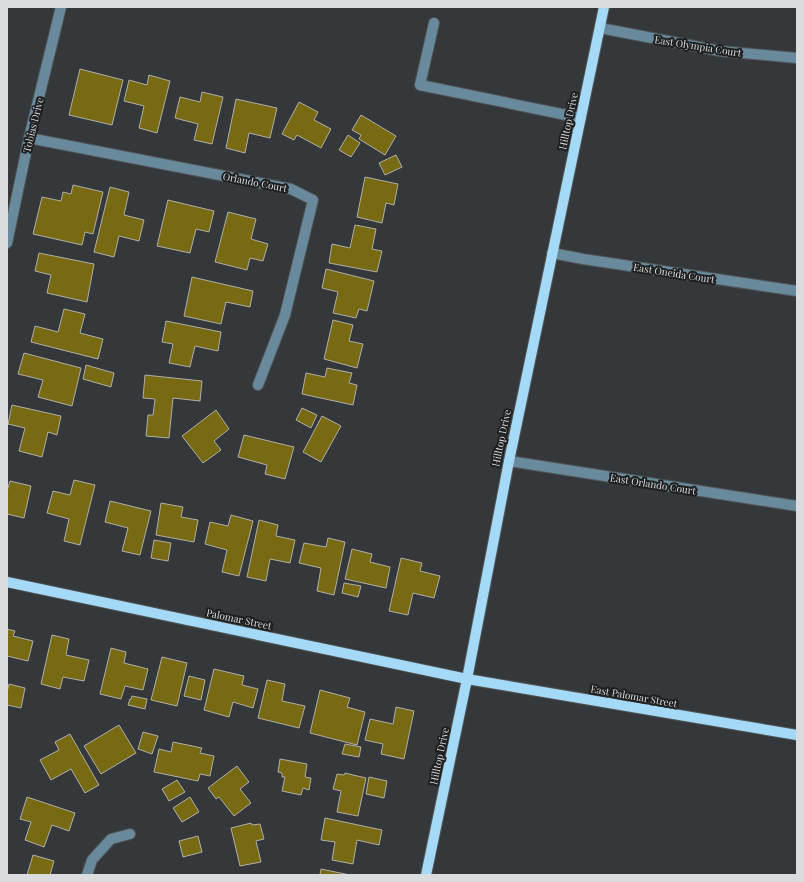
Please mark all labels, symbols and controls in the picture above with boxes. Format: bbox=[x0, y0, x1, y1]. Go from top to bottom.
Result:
street label: East Olympia Court bbox=[654, 32, 743, 60]
street label: Hilltop Drive bbox=[555, 91, 581, 151]
street label: Tobias Drive bbox=[19, 96, 47, 154]
street label: Orlando Court bbox=[222, 169, 289, 195]
street label: East Oneida Court bbox=[632, 260, 716, 286]
street label: Hilltop Drive bbox=[488, 408, 514, 468]
street label: East Orlando Court bbox=[609, 470, 697, 498]
street label: Palomar Street bbox=[205, 605, 273, 633]
street label: East Palomar Street bbox=[590, 681, 679, 711]
street label: Hilltop Drive bbox=[426, 726, 452, 786]

